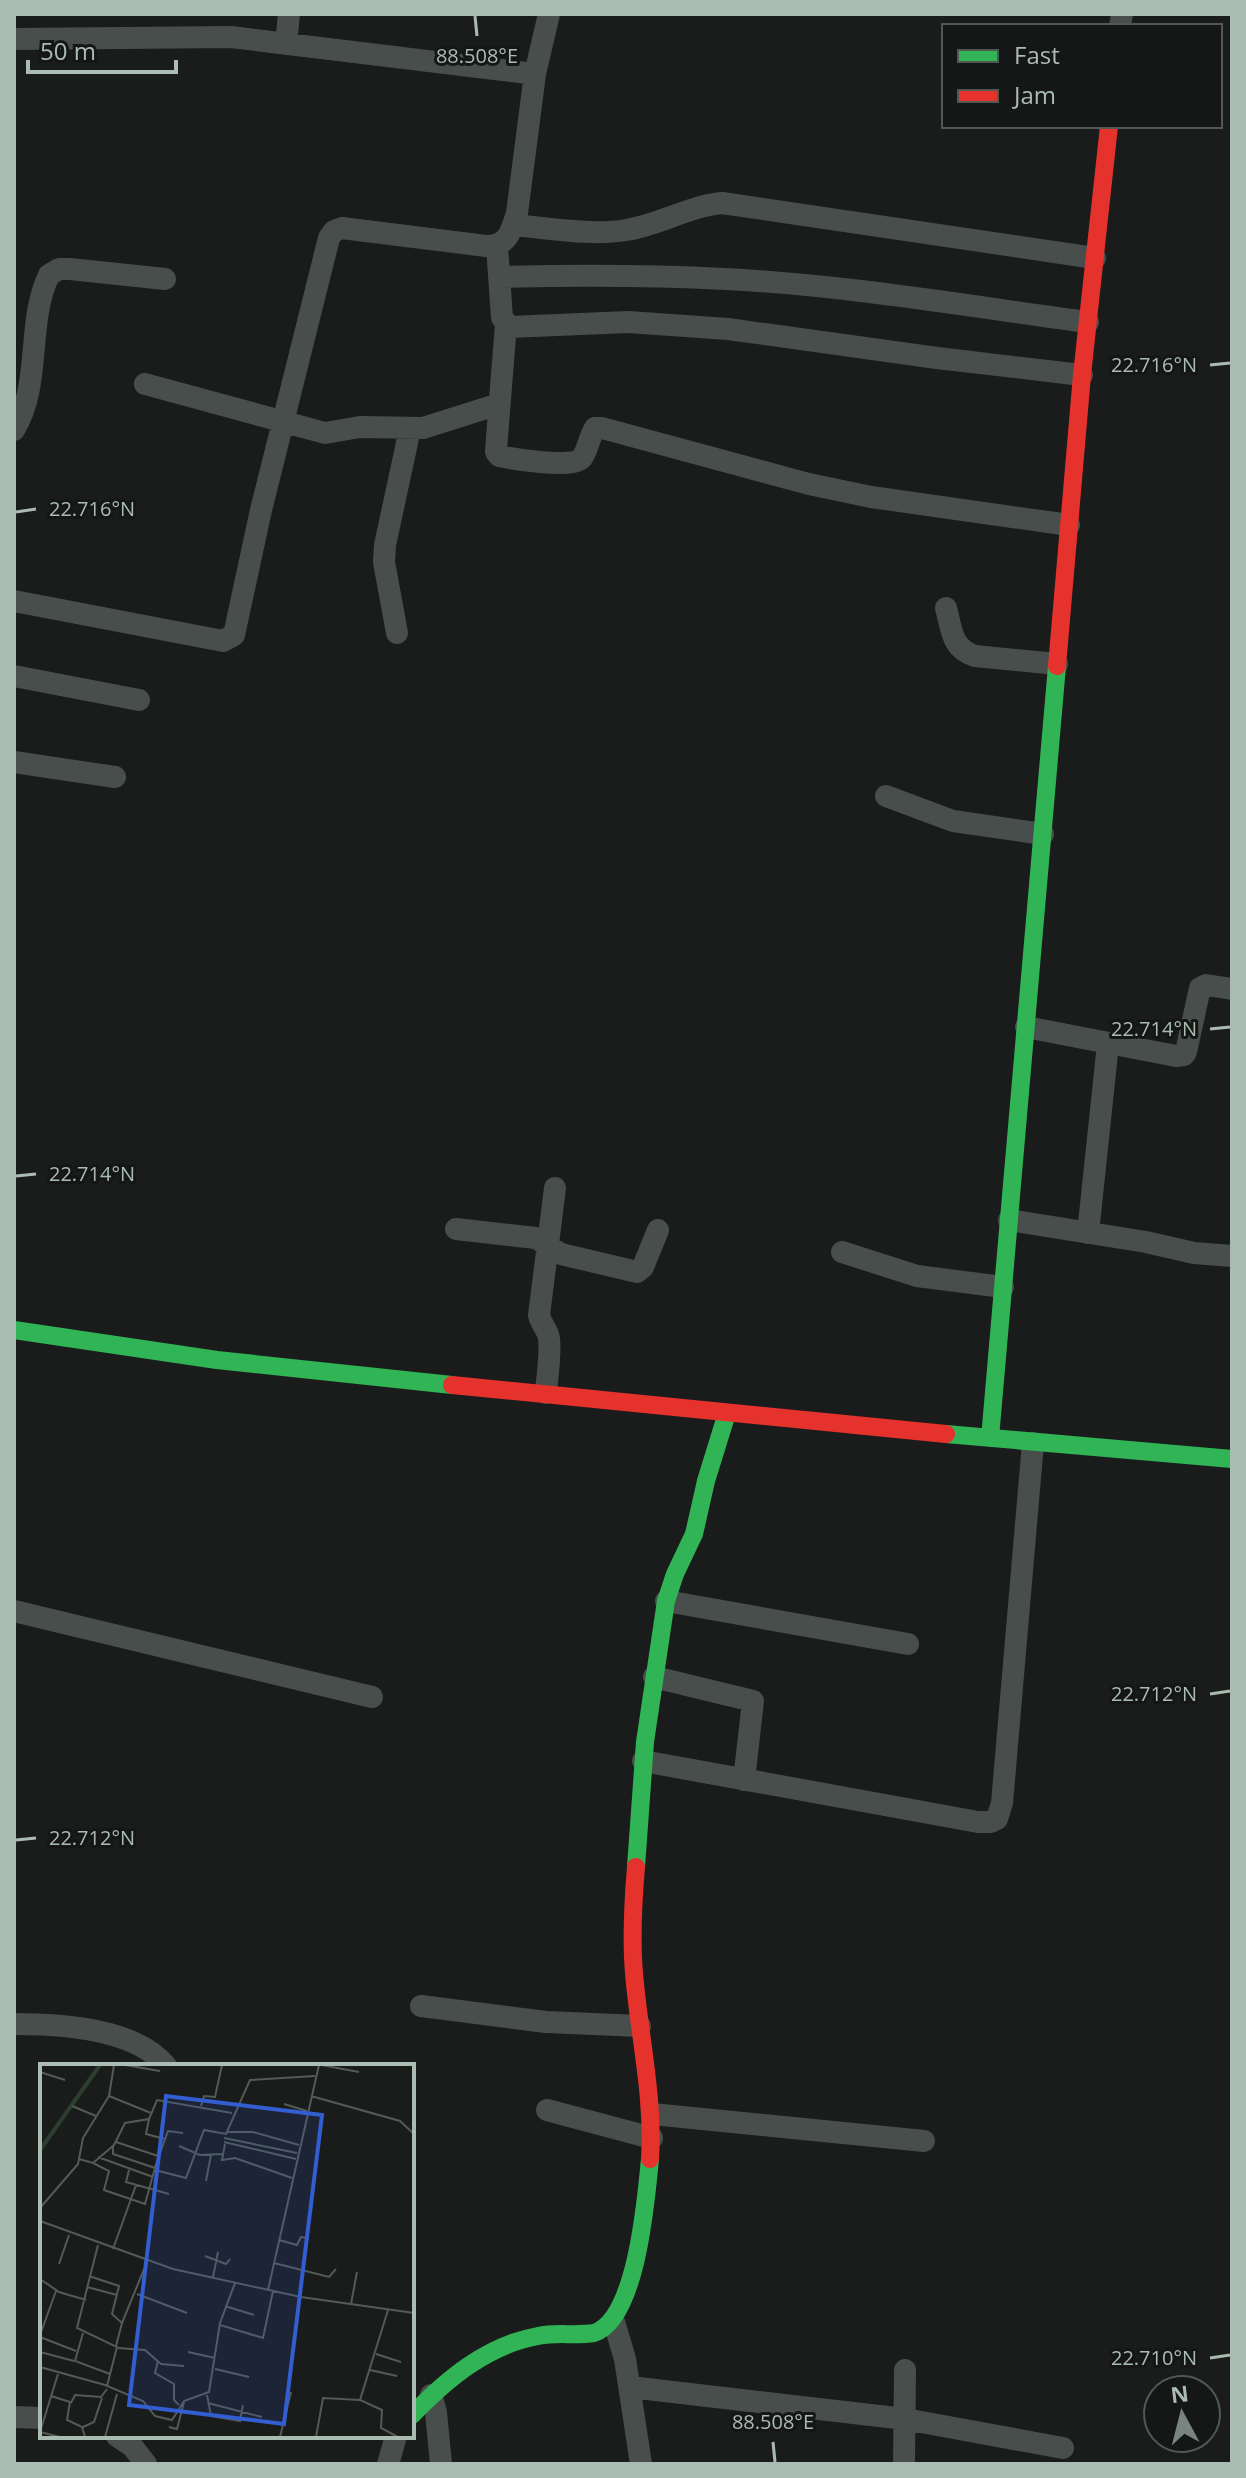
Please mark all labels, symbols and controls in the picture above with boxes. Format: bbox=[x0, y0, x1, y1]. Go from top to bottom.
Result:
scale bar bbox=[28, 24, 176, 74]
legend bbox=[942, 24, 1222, 128]
text: 50 m bbox=[40, 34, 96, 67]
text: Fast bbox=[1014, 38, 1060, 71]
text: 88.508°E bbox=[436, 42, 518, 69]
text: Jam bbox=[1012, 78, 1056, 111]
text: 22.716°N bbox=[1111, 351, 1197, 378]
text: 22.716°N bbox=[49, 495, 135, 522]
text: 22.714°N bbox=[1111, 1015, 1197, 1042]
text: 22.714°N bbox=[49, 1160, 135, 1187]
text: 22.712°N bbox=[1111, 1680, 1197, 1707]
text: 22.712°N bbox=[49, 1824, 135, 1851]
inset map bbox=[40, 2064, 414, 2438]
text: 22.710°N bbox=[1111, 2344, 1197, 2371]
north arrow bbox=[1142, 2374, 1222, 2454]
text: N bbox=[1169, 2377, 1190, 2409]
text: 88.508°E bbox=[732, 2408, 814, 2435]

